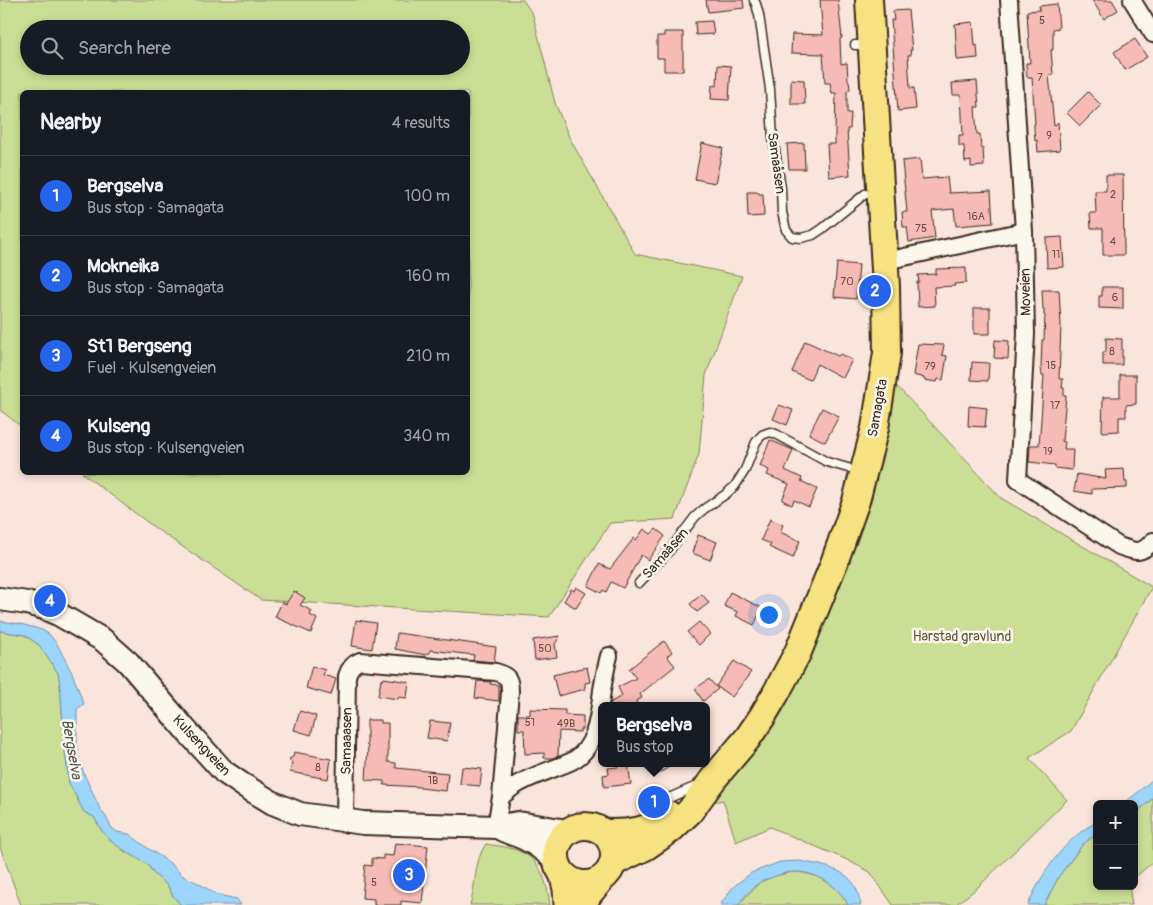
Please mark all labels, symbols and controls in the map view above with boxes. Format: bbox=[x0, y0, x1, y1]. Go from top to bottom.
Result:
house number: 5 bbox=[1039, 14, 1045, 27]
search box bbox=[20, 20, 470, 75]
icon: search bbox=[38, 34, 66, 62]
text: Search here bbox=[78, 36, 171, 60]
house number: 7 bbox=[1037, 71, 1043, 84]
text: Nearby bbox=[40, 109, 101, 136]
text: 4 results bbox=[392, 113, 450, 133]
house number: 9 bbox=[1046, 129, 1052, 142]
street label: Samaåsen bbox=[764, 131, 789, 195]
text: Bergselva bbox=[87, 174, 163, 198]
text: 1 bbox=[53, 186, 59, 206]
text: 100 m bbox=[404, 186, 450, 206]
house number: 2 bbox=[1110, 188, 1116, 201]
text: Bus stop · Samagata bbox=[87, 198, 224, 218]
house number: 16A bbox=[967, 210, 985, 223]
house number: 75 bbox=[915, 222, 927, 235]
house number: 4 bbox=[1110, 235, 1117, 248]
house number: 11 bbox=[1052, 248, 1060, 261]
text: Mokneika bbox=[87, 254, 159, 278]
text: 2 bbox=[52, 266, 60, 286]
text: 160 m bbox=[406, 266, 450, 286]
street label: Moveien bbox=[1017, 268, 1034, 316]
pin: 2 bbox=[859, 272, 891, 310]
house number: 70 bbox=[840, 275, 854, 288]
text: Bus stop · Samagata bbox=[87, 278, 224, 298]
house number: 6 bbox=[1112, 291, 1118, 304]
text: St1 Bergseng bbox=[87, 334, 192, 358]
house number: 8 bbox=[1109, 345, 1115, 358]
text: 3 bbox=[52, 346, 60, 366]
text: 210 m bbox=[406, 346, 450, 366]
text: Fuel · Kulsengveien bbox=[87, 358, 216, 378]
house number: 15 bbox=[1046, 359, 1056, 372]
house number: 79 bbox=[924, 360, 936, 373]
street label: Samagata bbox=[864, 378, 891, 439]
house number: 17 bbox=[1050, 399, 1060, 412]
text: Kulseng bbox=[87, 414, 150, 438]
text: 4 bbox=[51, 426, 61, 446]
text: 340 m bbox=[403, 426, 450, 446]
text: Bus stop · Kulsengveien bbox=[87, 438, 245, 458]
house number: 19 bbox=[1043, 445, 1053, 458]
street label: Samaåsen bbox=[639, 524, 692, 582]
pin: 4 bbox=[34, 582, 66, 620]
your location bbox=[756, 602, 782, 628]
park label: Harstad gravlund bbox=[913, 628, 1011, 645]
house number: 50 bbox=[538, 642, 552, 655]
popup bbox=[598, 702, 710, 767]
street label: Samaaasen bbox=[337, 707, 356, 775]
street label: Kulsengveien bbox=[169, 711, 234, 779]
text: Bergselva bbox=[616, 713, 692, 737]
house number: 51 bbox=[525, 716, 535, 729]
house number: 49B bbox=[557, 717, 575, 730]
water label: Bergselva bbox=[57, 718, 86, 781]
text: Bus stop bbox=[616, 737, 674, 757]
house number: 8 bbox=[315, 761, 321, 774]
house number: 1B bbox=[428, 774, 438, 787]
pin: 1 bbox=[638, 783, 670, 821]
map controls bbox=[1093, 800, 1138, 890]
button: + bbox=[1093, 800, 1138, 845]
button: − bbox=[1093, 845, 1138, 890]
pin: 3 bbox=[393, 856, 425, 894]
house number: 5 bbox=[371, 876, 377, 889]

